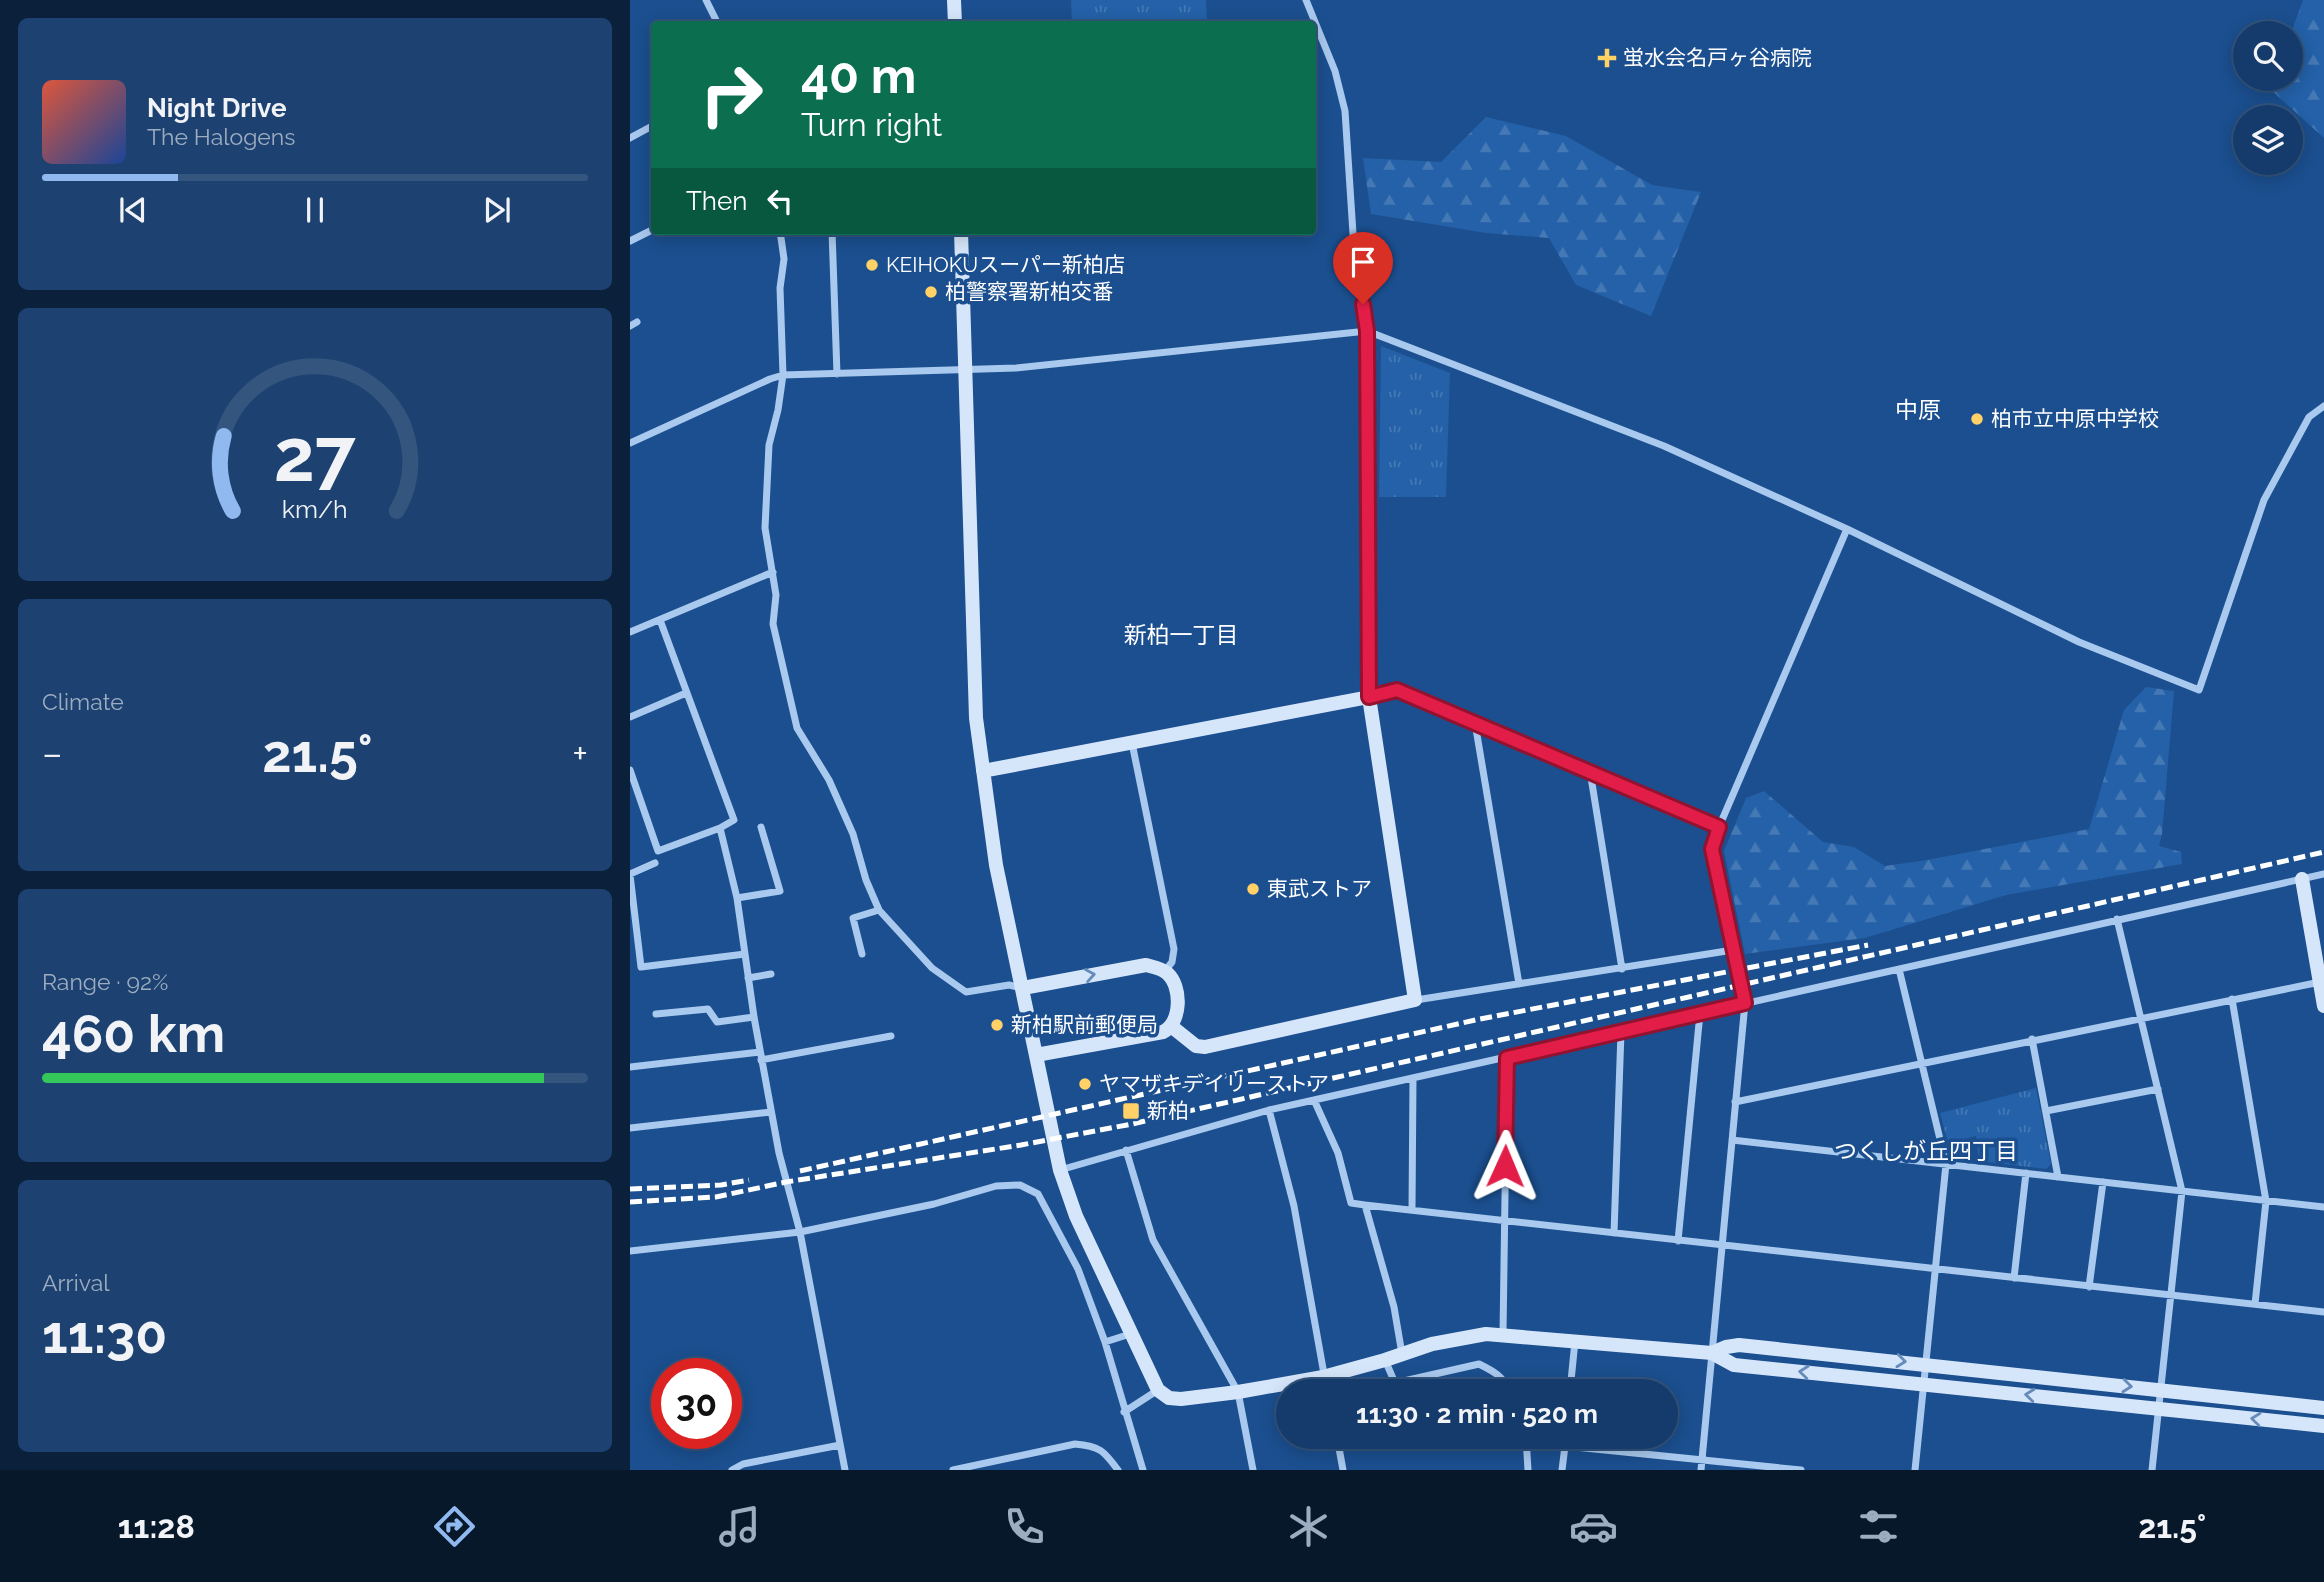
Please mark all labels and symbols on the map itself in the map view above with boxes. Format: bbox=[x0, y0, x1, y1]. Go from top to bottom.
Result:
place label: 蛍水会名戸ヶ谷病院 bbox=[1623, 45, 1812, 70]
marker: 蛍水会名戸ヶ谷病院 bbox=[1597, 48, 1617, 68]
pin bbox=[1333, 232, 1393, 304]
place label: KEIHOKUスーパー新柏店 bbox=[886, 252, 1125, 277]
marker: KEIHOKUスーパー新柏店 bbox=[864, 257, 880, 273]
place label: 柏警察署新柏交番 bbox=[945, 279, 1113, 304]
marker: 柏警察署新柏交番 bbox=[923, 284, 939, 300]
district label: 中原 bbox=[1895, 396, 1941, 423]
place label: 柏市立中原中学校 bbox=[1991, 406, 2159, 431]
marker: 柏市立中原中学校 bbox=[1969, 411, 1985, 427]
district label: 新柏一丁目 bbox=[1124, 621, 1239, 648]
place label: 東武ストア bbox=[1267, 876, 1372, 901]
marker: 東武ストア bbox=[1245, 881, 1261, 897]
one-way arrow bbox=[1084, 969, 1096, 984]
place label: 新柏駅前郵便局 bbox=[1011, 1012, 1158, 1037]
marker: 新柏駅前郵便局 bbox=[989, 1017, 1005, 1033]
place label: ヤマザキデイリーストア bbox=[1099, 1071, 1329, 1096]
marker: ヤマザキデイリーストア bbox=[1077, 1076, 1093, 1092]
place label: 新柏 bbox=[1147, 1098, 1189, 1123]
marker: 新柏 bbox=[1121, 1101, 1141, 1121]
position arrow bbox=[1468, 1129, 1542, 1203]
district label: つくしが丘四丁目 bbox=[1834, 1137, 2018, 1164]
one-way arrow bbox=[1895, 1353, 1906, 1368]
speed limit sign: 30 bbox=[651, 1358, 742, 1449]
one-way arrow bbox=[1798, 1364, 1809, 1379]
one-way arrow bbox=[2121, 1378, 2133, 1393]
one-way arrow bbox=[2024, 1388, 2035, 1403]
one-way arrow bbox=[2250, 1412, 2262, 1427]

